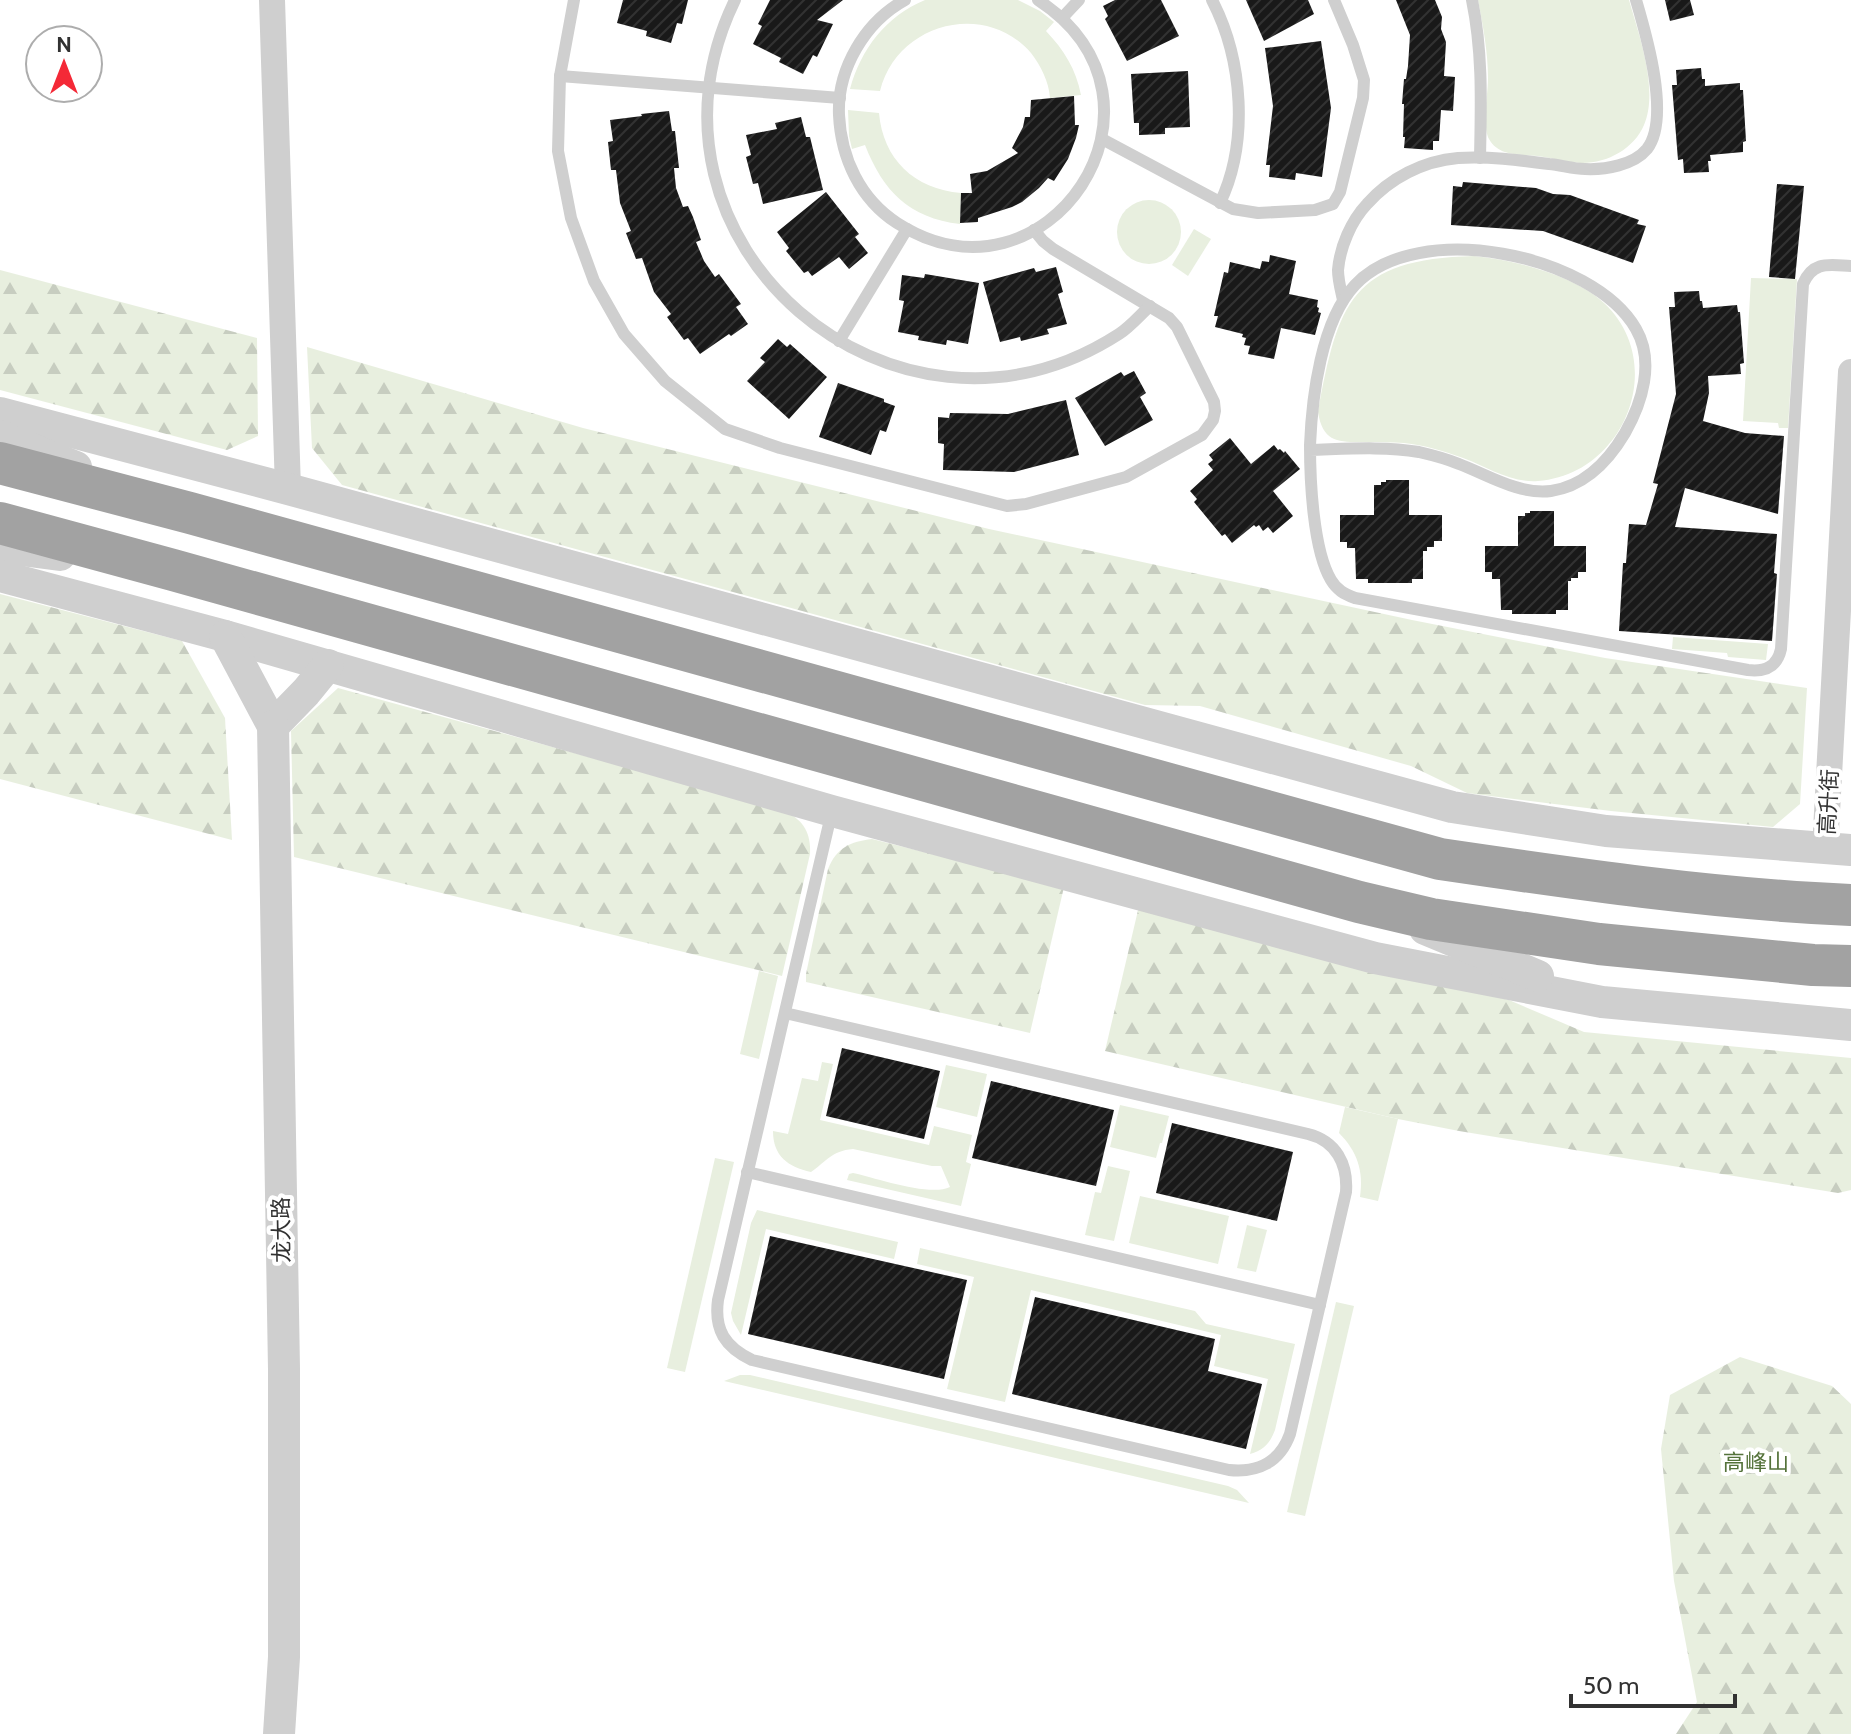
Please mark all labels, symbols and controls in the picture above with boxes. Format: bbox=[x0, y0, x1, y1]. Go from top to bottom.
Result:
north arrow bbox=[24, 24, 104, 104]
text: N bbox=[56, 31, 72, 58]
street label: 高升街 bbox=[1813, 768, 1844, 836]
street label: 龙大路 bbox=[267, 1197, 296, 1263]
park label: 高峰山 bbox=[1723, 1449, 1789, 1476]
scale bar bbox=[1571, 1658, 1735, 1708]
text: 50 m bbox=[1583, 1671, 1639, 1700]

